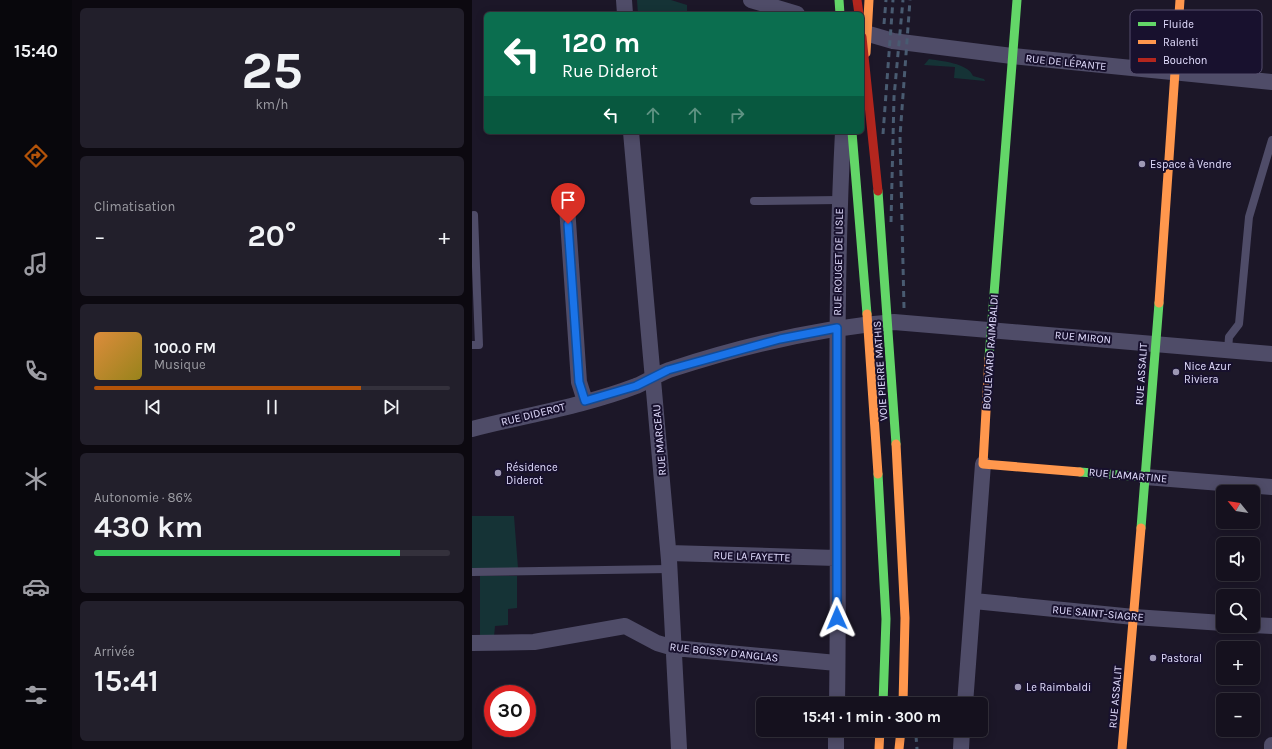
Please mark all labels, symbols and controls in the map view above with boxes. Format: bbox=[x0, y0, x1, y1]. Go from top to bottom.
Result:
legend bbox=[1130, 10, 1262, 74]
text: Fluide bbox=[1163, 18, 1194, 31]
text: 120 m bbox=[562, 26, 640, 59]
icon: left bbox=[496, 28, 548, 80]
text: Ralenti bbox=[1163, 36, 1199, 49]
text: 15:40 bbox=[14, 40, 58, 62]
text: 25 bbox=[241, 40, 303, 101]
street label: RUE DE LÉPANTE bbox=[1025, 50, 1107, 73]
text: Bouchon bbox=[1163, 54, 1207, 67]
text: Rue Diderot bbox=[562, 60, 658, 82]
text: km/h bbox=[256, 97, 288, 112]
icon: left bbox=[600, 104, 622, 126]
icon: ahead bbox=[642, 104, 664, 126]
icon: ahead bbox=[684, 104, 706, 126]
icon: right bbox=[726, 104, 748, 126]
icon: directions bbox=[22, 142, 50, 170]
place label: Espace à Vendre bbox=[1150, 158, 1232, 171]
marker: Espace à Vendre bbox=[1137, 159, 1147, 169]
pin bbox=[551, 183, 585, 224]
icon: arrive bbox=[557, 189, 579, 211]
text: Climatisation bbox=[94, 199, 175, 214]
street label: RUE ROUGET DE LISLE bbox=[831, 208, 846, 316]
text: 20° bbox=[248, 218, 296, 254]
text: − bbox=[94, 224, 106, 250]
text: + bbox=[438, 224, 450, 250]
icon: music bbox=[22, 250, 50, 278]
street label: BOULEVARD RAIMBALDI bbox=[980, 294, 1001, 410]
street label: VOIE PIERRE MATHIS bbox=[871, 320, 890, 422]
street label: RUE MIRON bbox=[1054, 329, 1112, 346]
text: 100.0 FM bbox=[154, 339, 216, 357]
street label: RUE ASSALIT bbox=[1133, 342, 1150, 406]
icon: phone bbox=[22, 357, 50, 385]
text: Musique bbox=[154, 357, 206, 372]
place label: Nice Azur Riviera bbox=[1184, 360, 1231, 386]
marker: Nice Azur Riviera bbox=[1171, 367, 1181, 377]
icon: previous bbox=[142, 396, 164, 418]
icon: pause bbox=[261, 396, 283, 418]
icon: next bbox=[380, 396, 402, 418]
street label: RUE DIDEROT bbox=[500, 400, 567, 429]
street label: RUE MARCEAU bbox=[650, 404, 669, 476]
place label: Résidence Diderot bbox=[506, 461, 558, 487]
icon: climate bbox=[22, 465, 50, 493]
street label: RUE LAMARTINE bbox=[1088, 466, 1168, 485]
marker: Résidence Diderot bbox=[493, 468, 503, 478]
north arrow bbox=[1216, 485, 1260, 529]
map controls bbox=[1216, 485, 1260, 737]
text: Autonomie · 86% bbox=[94, 490, 192, 505]
text: 430 km bbox=[94, 509, 203, 545]
button: sound bbox=[1216, 537, 1260, 581]
street label: RUE LA FAYETTE bbox=[713, 549, 791, 564]
icon: car bbox=[22, 573, 50, 601]
button: search bbox=[1216, 589, 1260, 633]
position arrow bbox=[816, 597, 858, 639]
street label: RUE SAINT-SIAGRE bbox=[1052, 603, 1144, 624]
street label: RUE BOISSY D'ANGLAS bbox=[669, 640, 779, 665]
button: + bbox=[1216, 641, 1260, 685]
text: Arrivée bbox=[94, 644, 135, 659]
place label: Pastoral bbox=[1161, 652, 1202, 665]
marker: Pastoral bbox=[1148, 653, 1158, 663]
text: 15:41 bbox=[94, 663, 159, 699]
street label: RUE ASSALIT bbox=[1106, 665, 1125, 729]
icon: filters bbox=[22, 681, 50, 709]
place label: Le Raimbaldi bbox=[1026, 681, 1091, 694]
marker: Le Raimbaldi bbox=[1013, 682, 1023, 692]
speed limit sign: 30 bbox=[484, 685, 536, 737]
button: − bbox=[1216, 693, 1260, 737]
text: 15:41 · 1 min · 300 m bbox=[803, 708, 941, 726]

